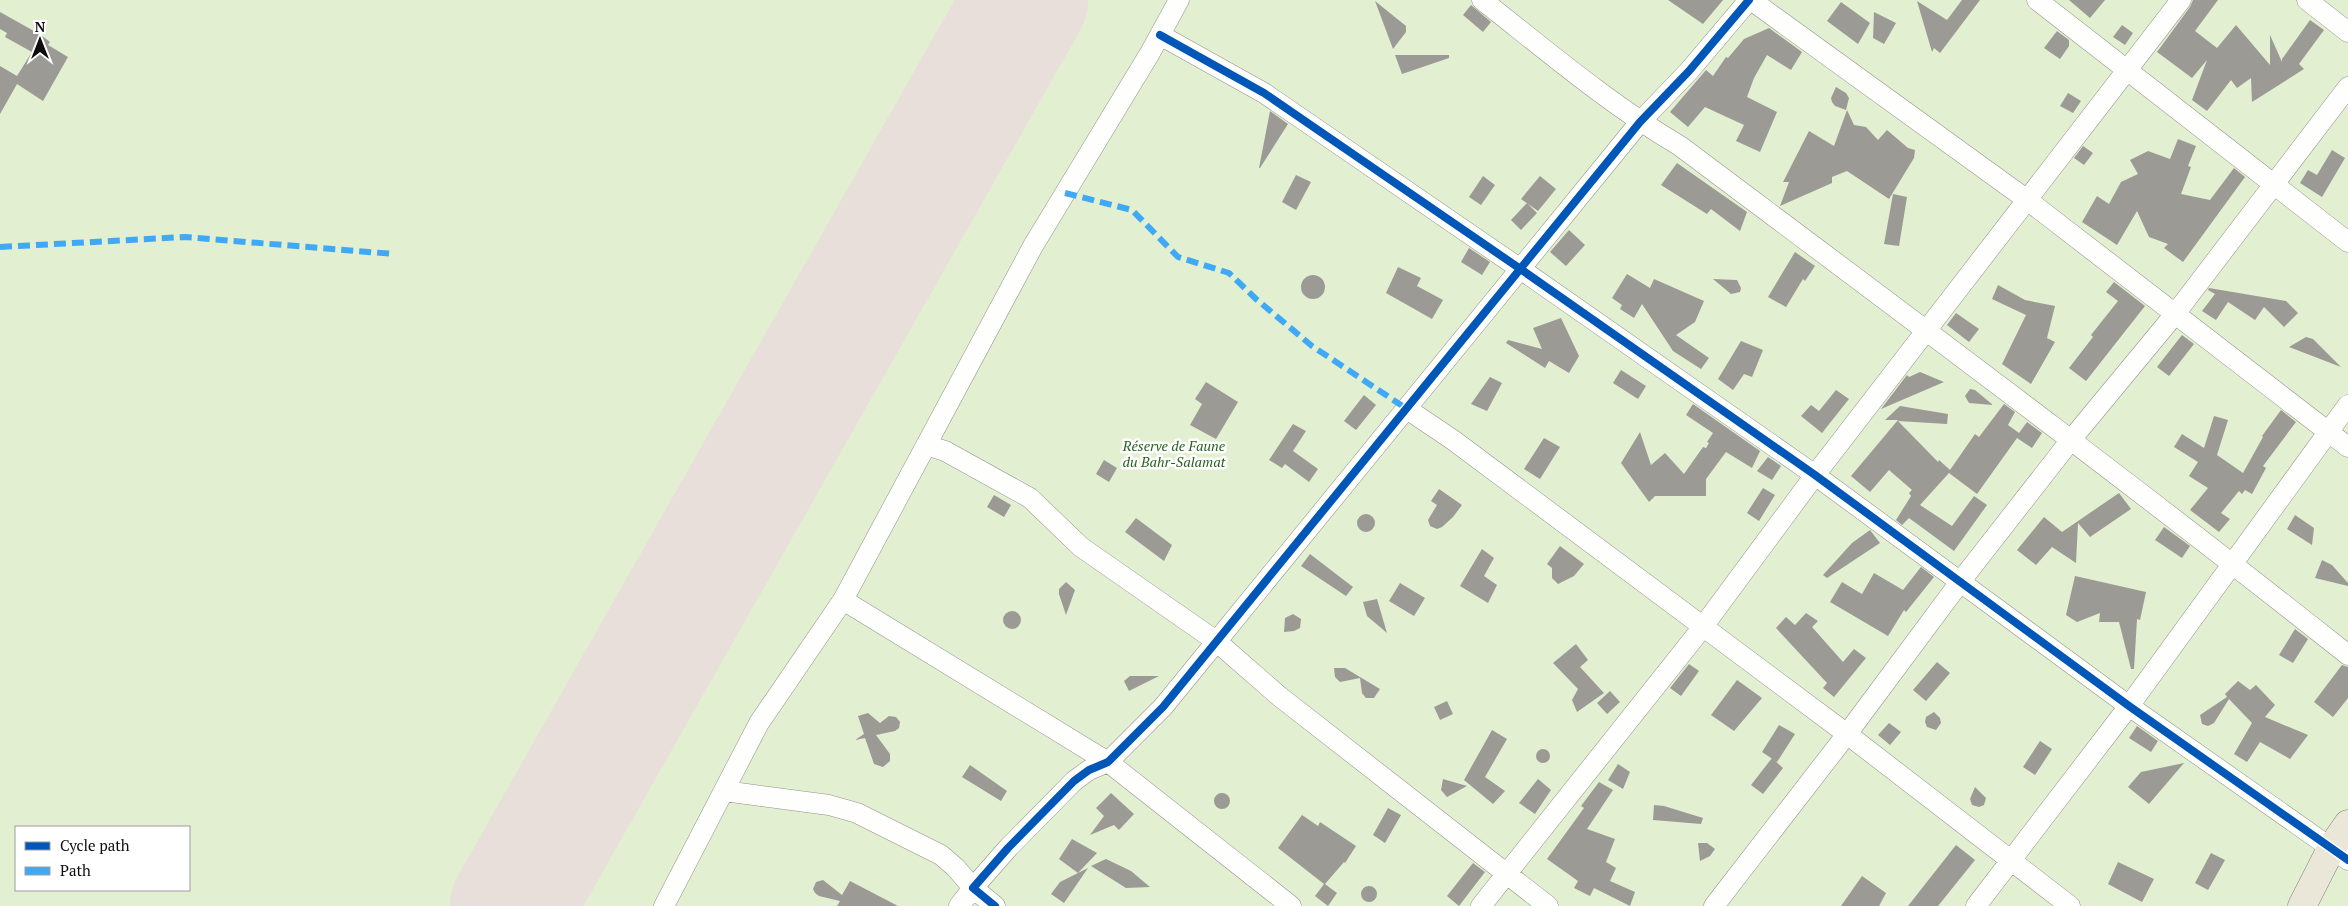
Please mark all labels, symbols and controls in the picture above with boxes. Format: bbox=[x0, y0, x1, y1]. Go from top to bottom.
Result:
north arrow bbox=[15, 15, 65, 65]
text: N bbox=[35, 17, 46, 36]
park label: Réserve de Faune du Bahr-Salamat bbox=[1122, 436, 1226, 471]
legend bbox=[15, 826, 190, 891]
text: Cycle path bbox=[60, 835, 130, 855]
text: Path bbox=[60, 860, 91, 880]

